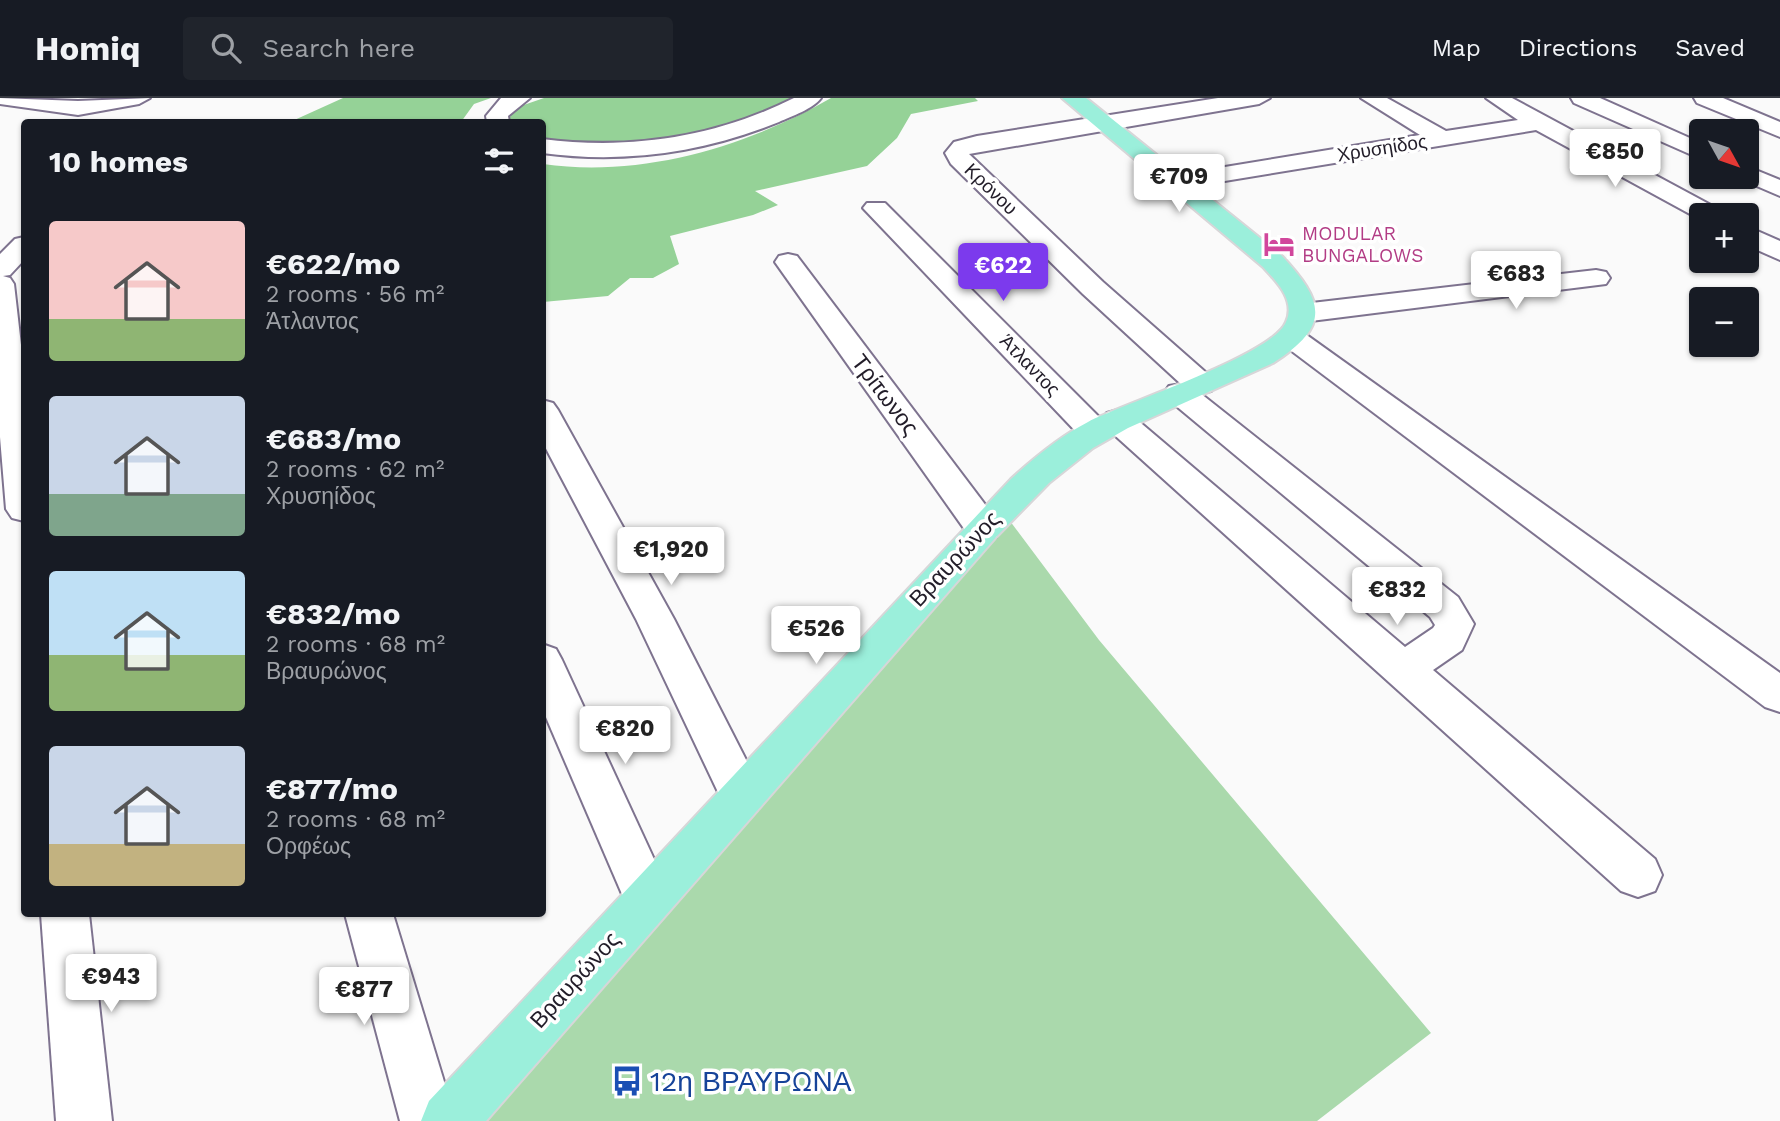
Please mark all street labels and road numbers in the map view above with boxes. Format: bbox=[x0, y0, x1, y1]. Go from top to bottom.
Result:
street label: Χρυσηίδος bbox=[1335, 130, 1429, 166]
street label: Κρόνου bbox=[960, 158, 1022, 220]
street label: Άτλαντος bbox=[995, 329, 1065, 401]
street label: Τρίτωνος bbox=[846, 349, 924, 441]
street label: Βραυρώνος bbox=[904, 506, 1006, 612]
street label: Βραυρώνος bbox=[525, 926, 625, 1034]

